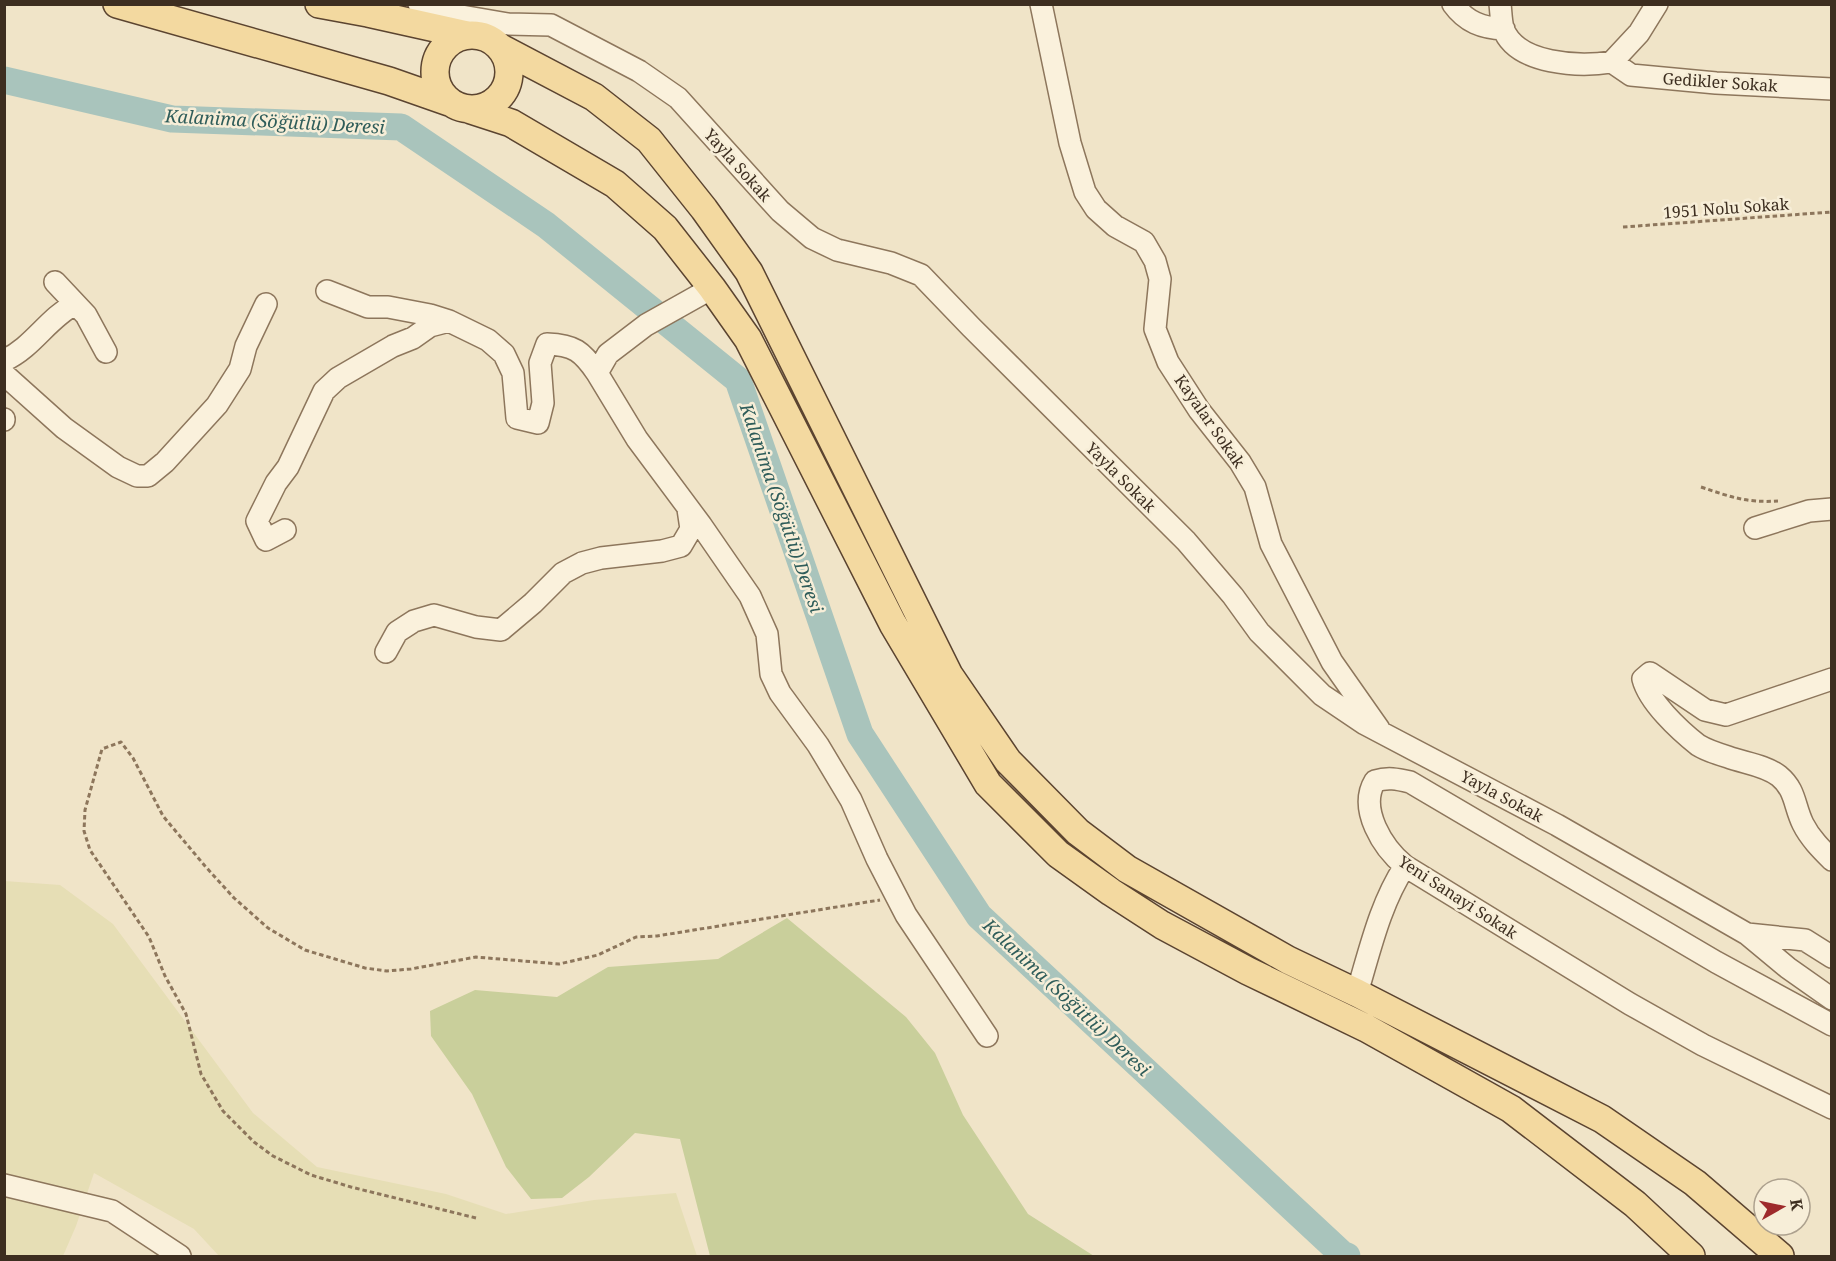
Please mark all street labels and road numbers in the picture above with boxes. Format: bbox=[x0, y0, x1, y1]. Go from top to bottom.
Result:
street label: Gedikler Sokak bbox=[1662, 67, 1779, 97]
street label: Yayla Sokak bbox=[699, 123, 777, 206]
street label: 1951 Nolu Sokak bbox=[1662, 193, 1790, 223]
street label: Kayalar Sokak bbox=[1170, 370, 1251, 473]
street label: Yayla Sokak bbox=[1080, 436, 1161, 517]
street label: Yayla Sokak bbox=[1456, 765, 1548, 827]
street label: Yeni Sanayi Sokak bbox=[1393, 850, 1522, 944]

